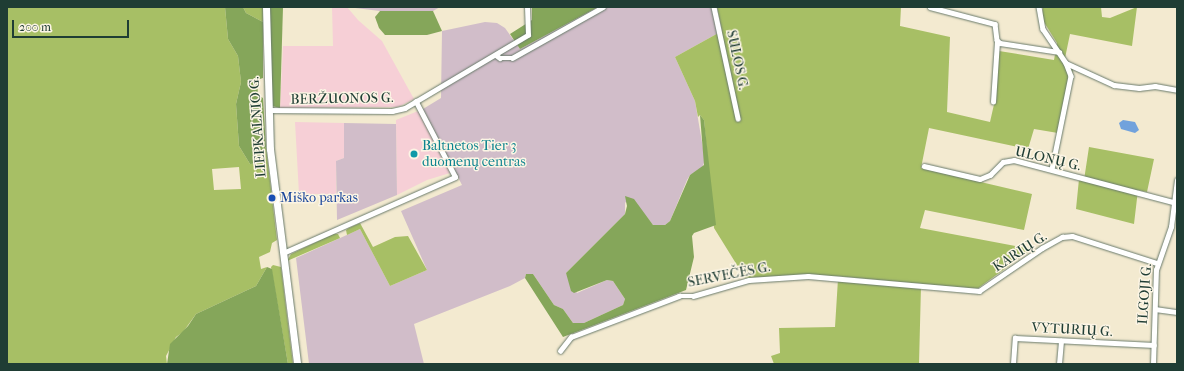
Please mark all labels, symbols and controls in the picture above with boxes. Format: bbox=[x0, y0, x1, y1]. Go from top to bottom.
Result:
scale bar bbox=[14, 12, 131, 38]
text: 200 m bbox=[19, 20, 51, 34]
street label: SULOS G. bbox=[722, 29, 752, 91]
street label: LIEPKALNIO G. bbox=[246, 76, 270, 178]
street label: BERŽUONOS G. bbox=[290, 90, 394, 108]
place label: Baltnetos Tier 3 duomenų centras bbox=[422, 138, 526, 170]
street label: ULONŲ G. bbox=[1013, 143, 1083, 175]
marker: Baltnetos Tier 3 duomenų centras bbox=[409, 149, 419, 159]
place label: Miško parkas bbox=[280, 190, 358, 206]
marker: Miško parkas bbox=[267, 193, 277, 203]
street label: KARIŲ G. bbox=[990, 228, 1050, 276]
street label: SERVEČĖS G. bbox=[686, 259, 772, 291]
street label: ILGOJI G. bbox=[1134, 263, 1156, 325]
street label: VYTURIŲ G. bbox=[1031, 319, 1113, 341]

